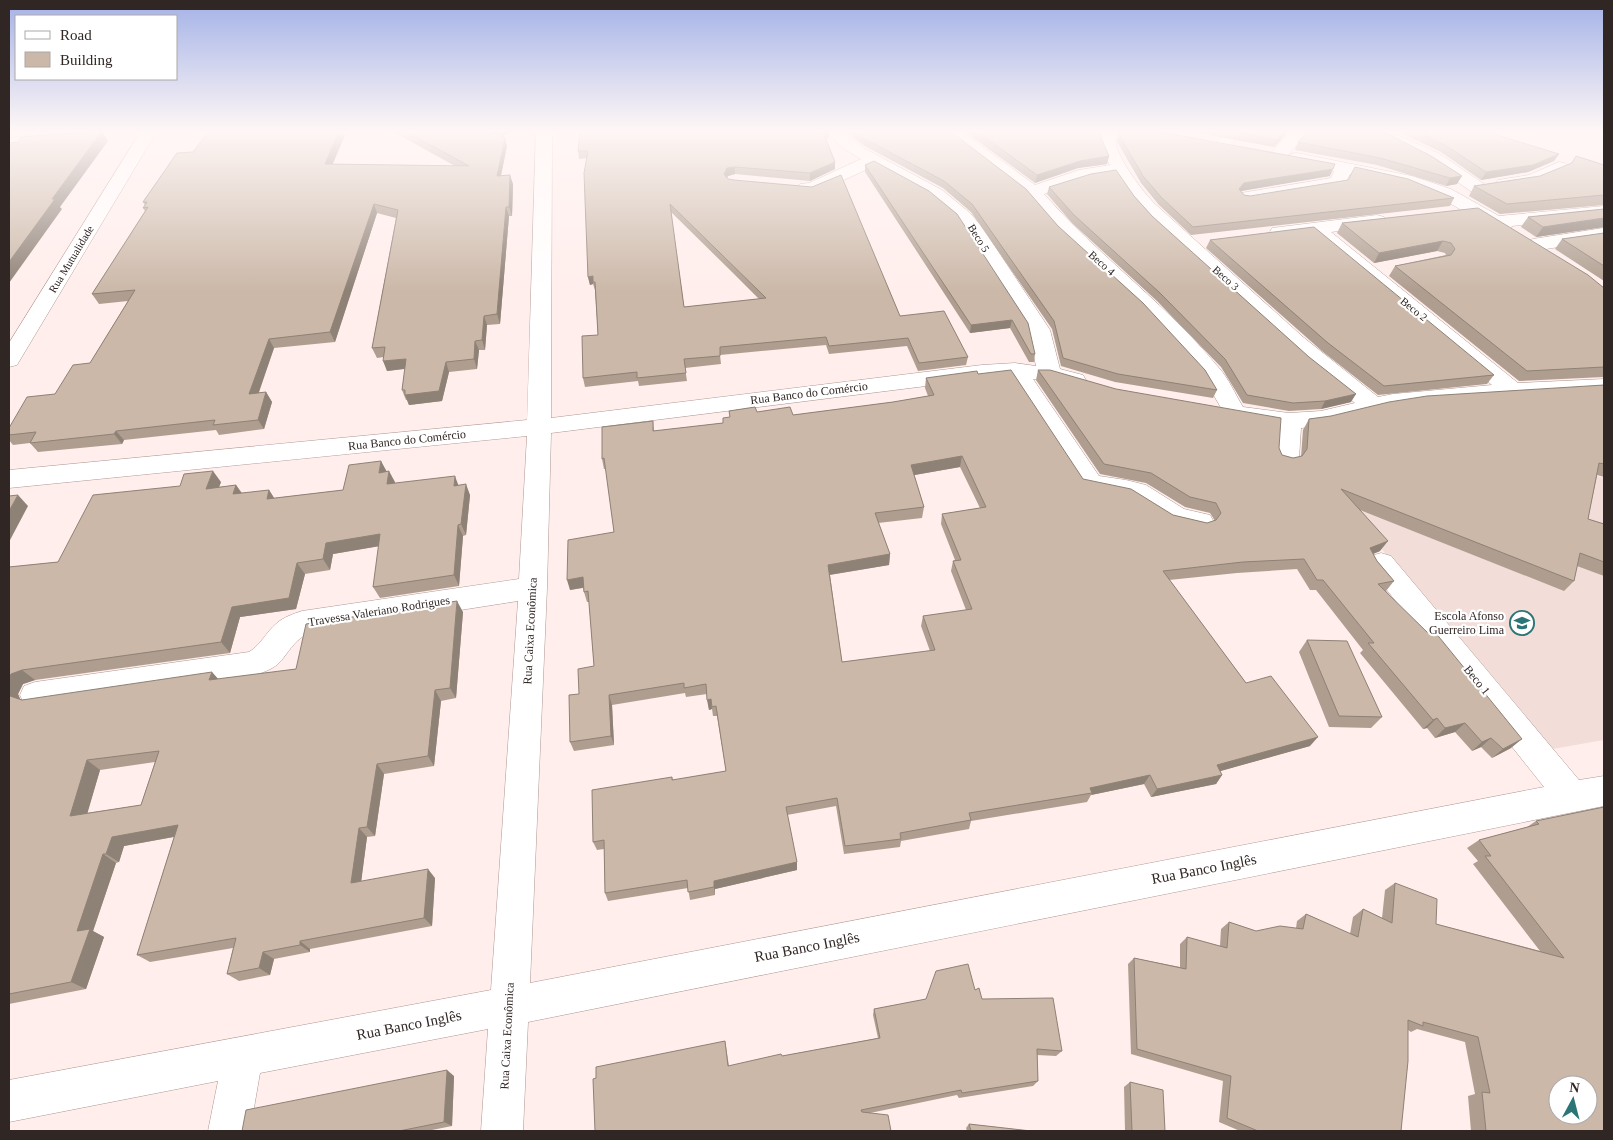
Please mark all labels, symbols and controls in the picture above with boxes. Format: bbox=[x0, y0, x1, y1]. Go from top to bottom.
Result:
legend bbox=[15, 15, 178, 80]
text: Road bbox=[60, 27, 92, 43]
text: Building bbox=[60, 52, 113, 68]
street label: Beco 5 bbox=[966, 222, 993, 255]
street label: Rua Mutualidade bbox=[46, 223, 96, 295]
street label: Beco 4 bbox=[1087, 248, 1118, 278]
street label: Beco 3 bbox=[1211, 263, 1242, 293]
street label: Beco 2 bbox=[1398, 295, 1430, 323]
street label: Rua Banco do Comércio bbox=[749, 379, 869, 407]
street label: Rua Banco do Comércio bbox=[347, 427, 467, 453]
street label: Rua Caixa Econômica bbox=[520, 576, 540, 685]
street label: Travessa Valeriano Rodrigues bbox=[307, 593, 451, 629]
place label: Escola Afonso Guerreiro Lima bbox=[1429, 609, 1505, 637]
school or university icon: Escola Afonso Guerreiro Lima bbox=[1509, 610, 1535, 636]
street label: Beco 1 bbox=[1461, 663, 1493, 697]
street label: Rua Banco Inglês bbox=[1150, 851, 1258, 887]
street label: Rua Banco Inglês bbox=[753, 929, 861, 965]
street label: Rua Caixa Econômica bbox=[497, 981, 517, 1090]
street label: Rua Banco Inglês bbox=[355, 1007, 463, 1043]
north arrow bbox=[1548, 1075, 1598, 1125]
text: N bbox=[1569, 1080, 1580, 1096]

